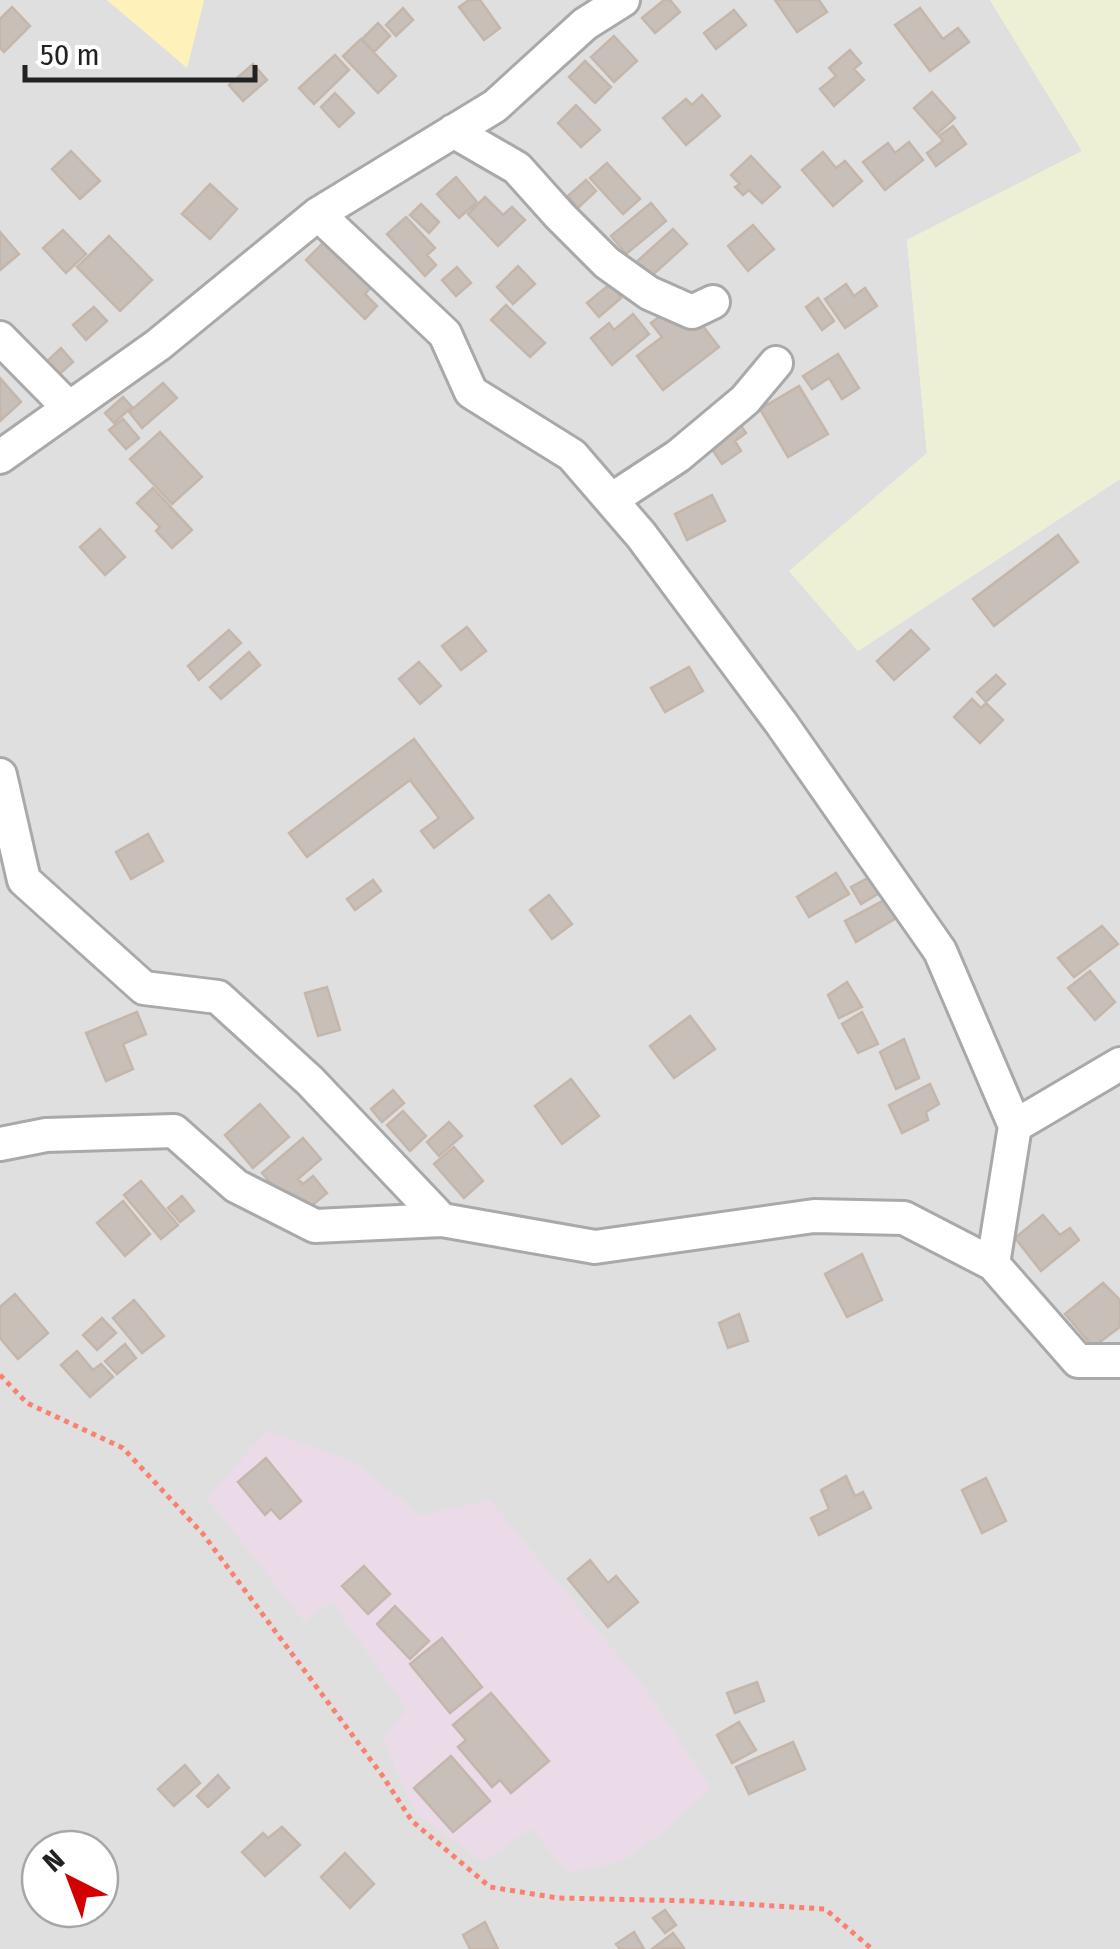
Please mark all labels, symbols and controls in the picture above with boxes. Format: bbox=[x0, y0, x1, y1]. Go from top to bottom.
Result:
scale bar bbox=[25, 20, 255, 82]
text: 50 m bbox=[40, 37, 100, 73]
north arrow bbox=[20, 1829, 120, 1929]
text: N bbox=[36, 1843, 71, 1879]

